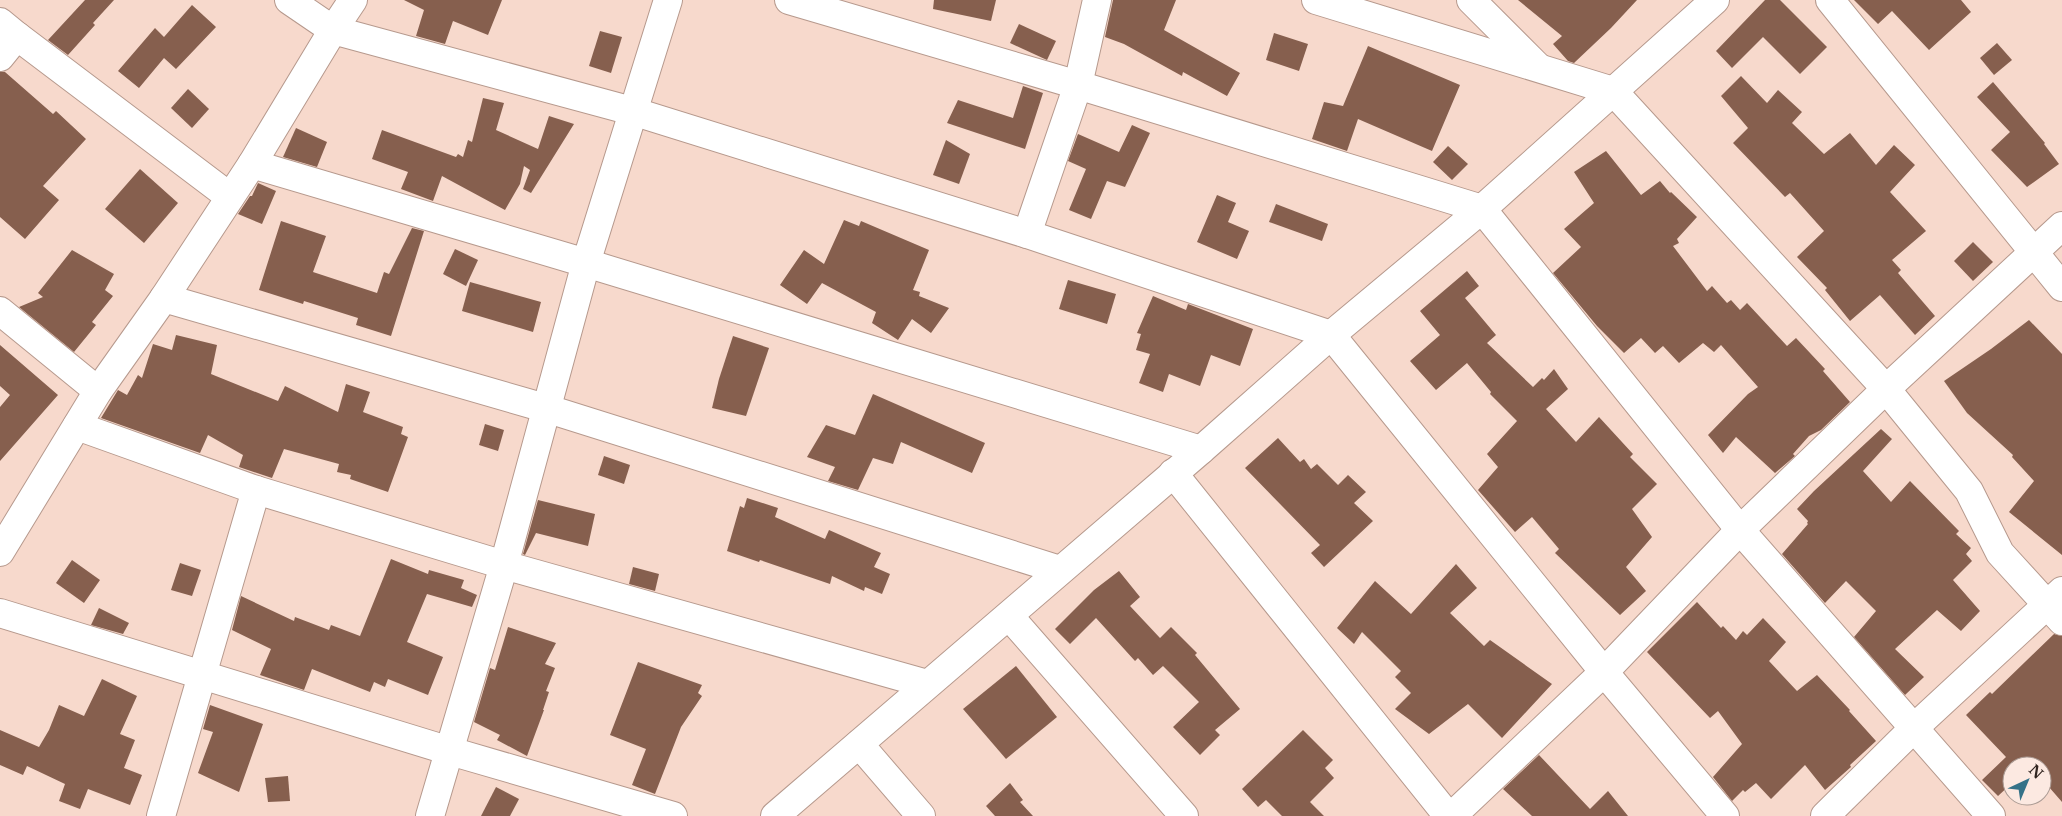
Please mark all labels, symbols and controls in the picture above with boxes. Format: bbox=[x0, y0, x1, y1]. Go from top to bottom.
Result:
north arrow bbox=[2002, 756, 2052, 806]
text: N bbox=[2025, 761, 2047, 783]

